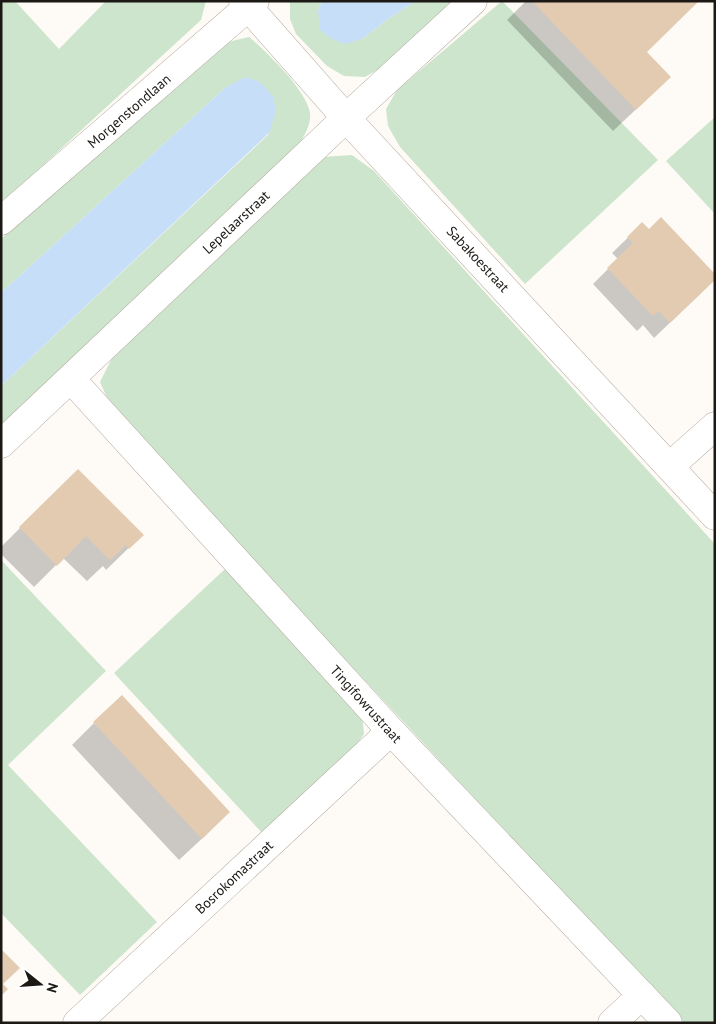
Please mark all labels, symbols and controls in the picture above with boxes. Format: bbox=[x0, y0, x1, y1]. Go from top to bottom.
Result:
street label: Morgenstondlaan bbox=[84, 70, 174, 152]
street label: Lepelaarstraat bbox=[199, 186, 273, 258]
street label: Sabakoestraat bbox=[443, 222, 513, 296]
street label: Tingifowrustraat bbox=[326, 661, 406, 747]
street label: Bosrokomastraat bbox=[191, 836, 277, 918]
north arrow bbox=[15, 959, 65, 1009]
text: N bbox=[42, 981, 62, 995]

